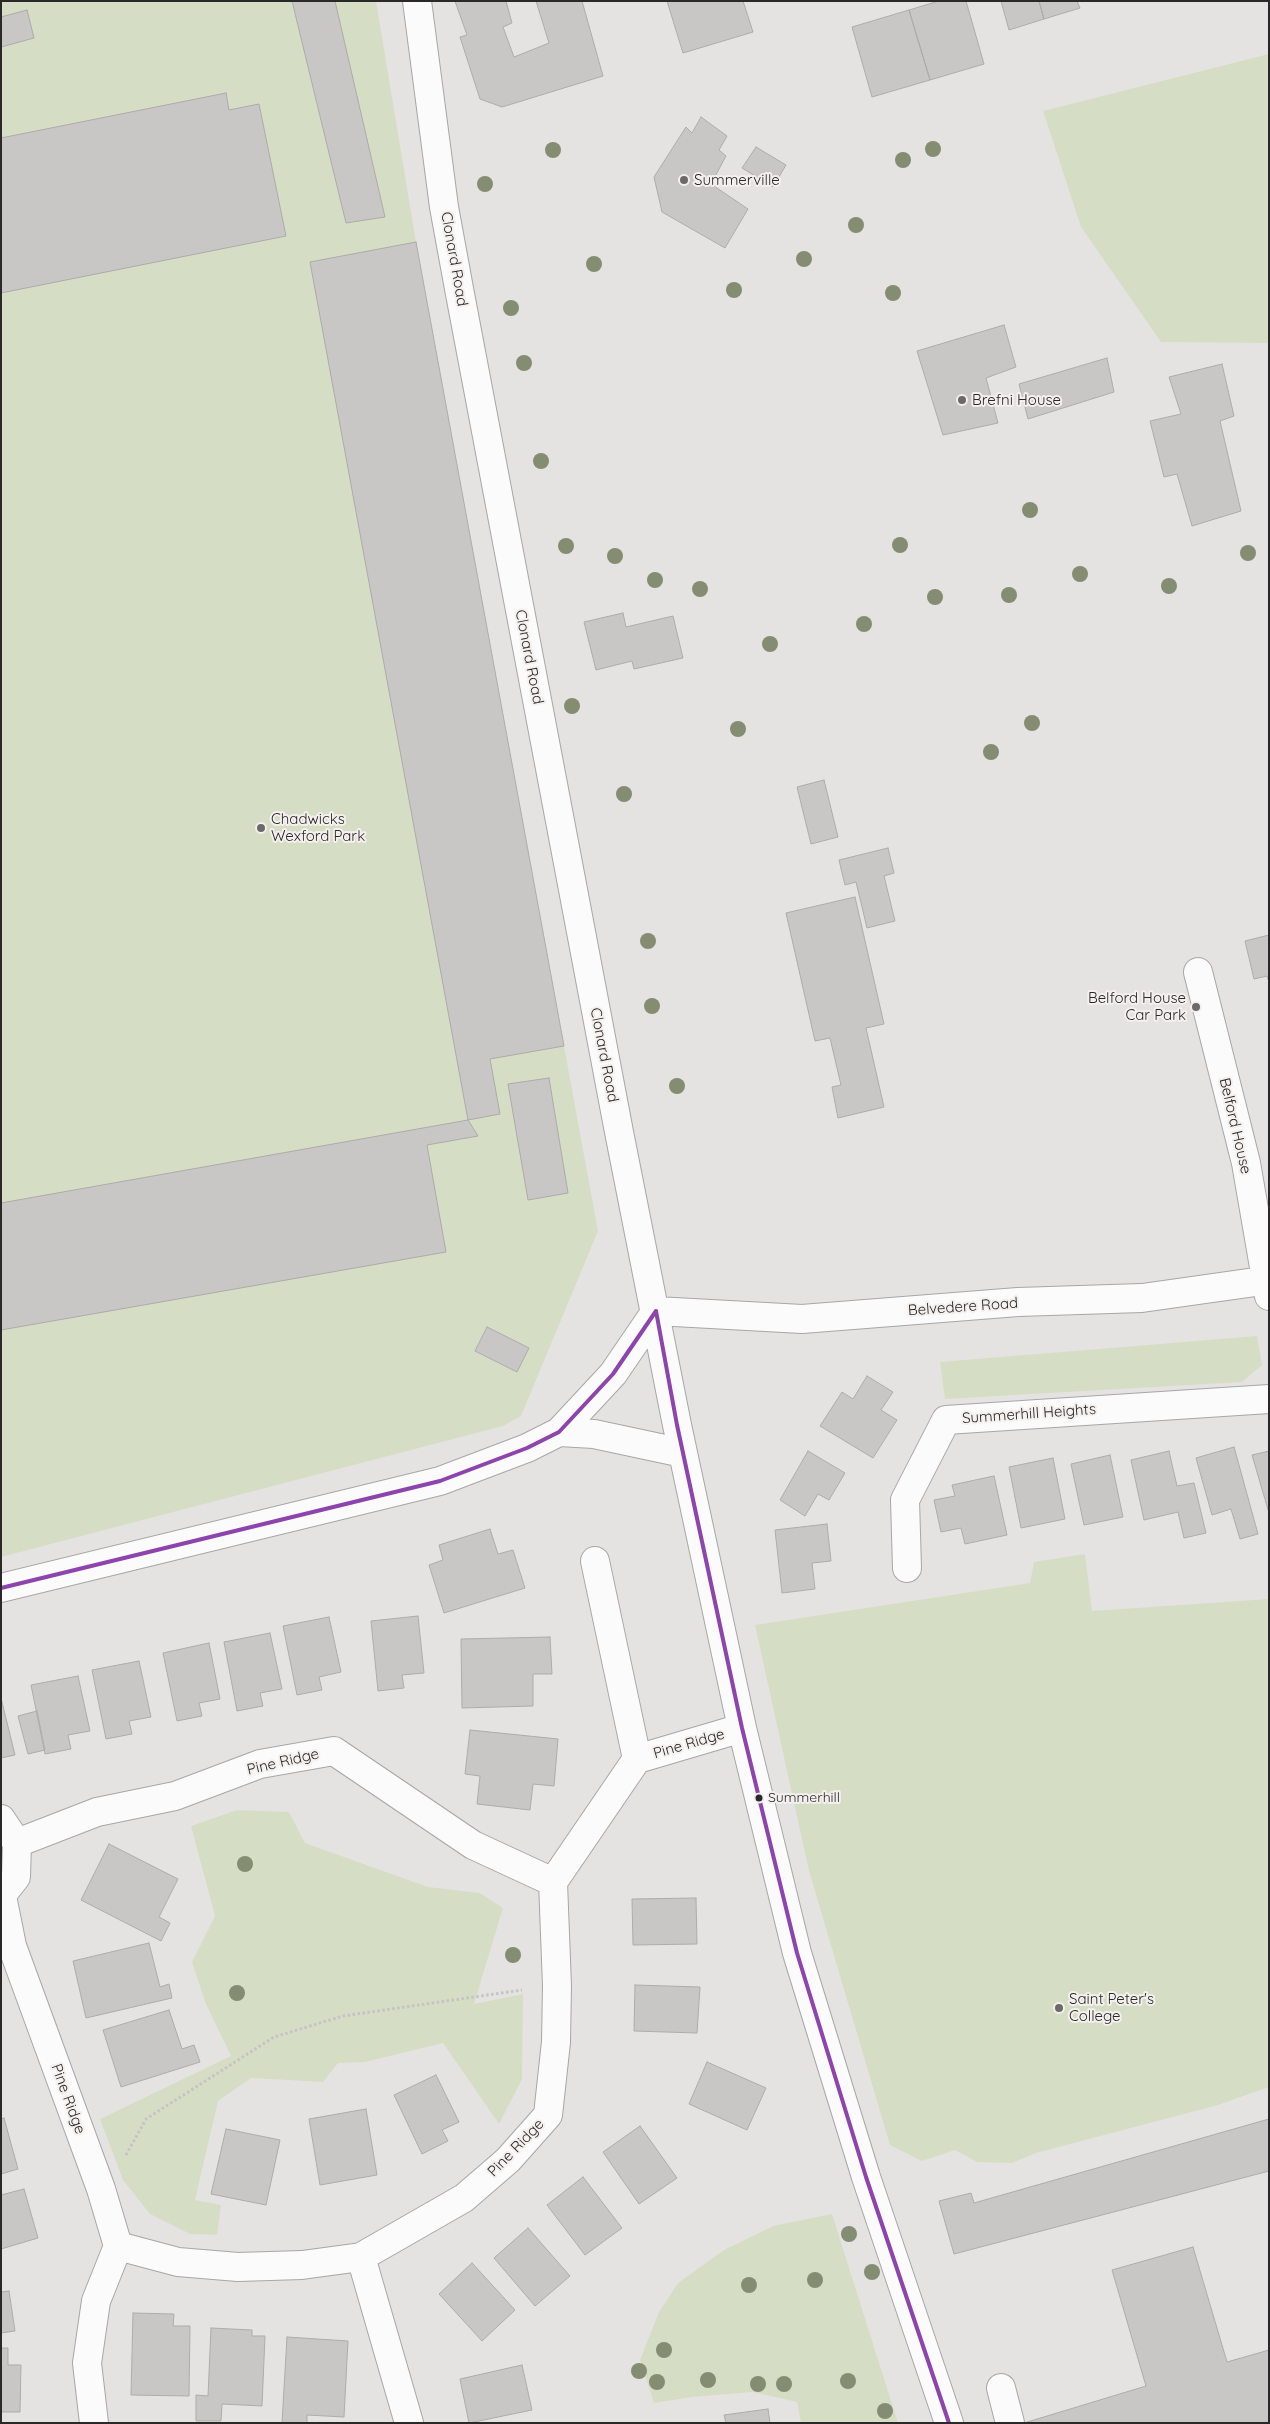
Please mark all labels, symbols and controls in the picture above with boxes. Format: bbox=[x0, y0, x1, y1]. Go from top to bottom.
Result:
place label: Summerville bbox=[694, 171, 780, 189]
marker: Summerville bbox=[678, 174, 690, 186]
street label: Clonard Road bbox=[437, 210, 471, 308]
place label: Brefni House bbox=[972, 391, 1061, 409]
marker: Brefni House bbox=[956, 394, 968, 406]
street label: Clonard Road bbox=[511, 608, 547, 706]
place label: Chadwicks Wexford Park bbox=[271, 810, 365, 845]
marker: Chadwicks Wexford Park bbox=[255, 822, 267, 834]
place label: Belford House Car Park bbox=[1088, 989, 1186, 1024]
marker: Belford House Car Park bbox=[1190, 1001, 1202, 1013]
street label: Clonard Road bbox=[586, 1006, 622, 1104]
street label: Belford House bbox=[1215, 1076, 1255, 1176]
street label: Belvedere Road bbox=[907, 1294, 1019, 1320]
street label: Summerhill Heights bbox=[961, 1400, 1097, 1428]
street label: Pine Ridge bbox=[651, 1725, 727, 1763]
street label: Pine Ridge bbox=[245, 1745, 321, 1779]
place label: Summerhill bbox=[768, 1790, 840, 1806]
marker: Summerhill bbox=[754, 1793, 764, 1803]
place label: Saint Peter's College bbox=[1069, 1990, 1154, 2025]
marker: Saint Peter's College bbox=[1053, 2002, 1065, 2014]
street label: Pine Ridge bbox=[47, 2061, 89, 2137]
street label: Pine Ridge bbox=[484, 2115, 548, 2181]

